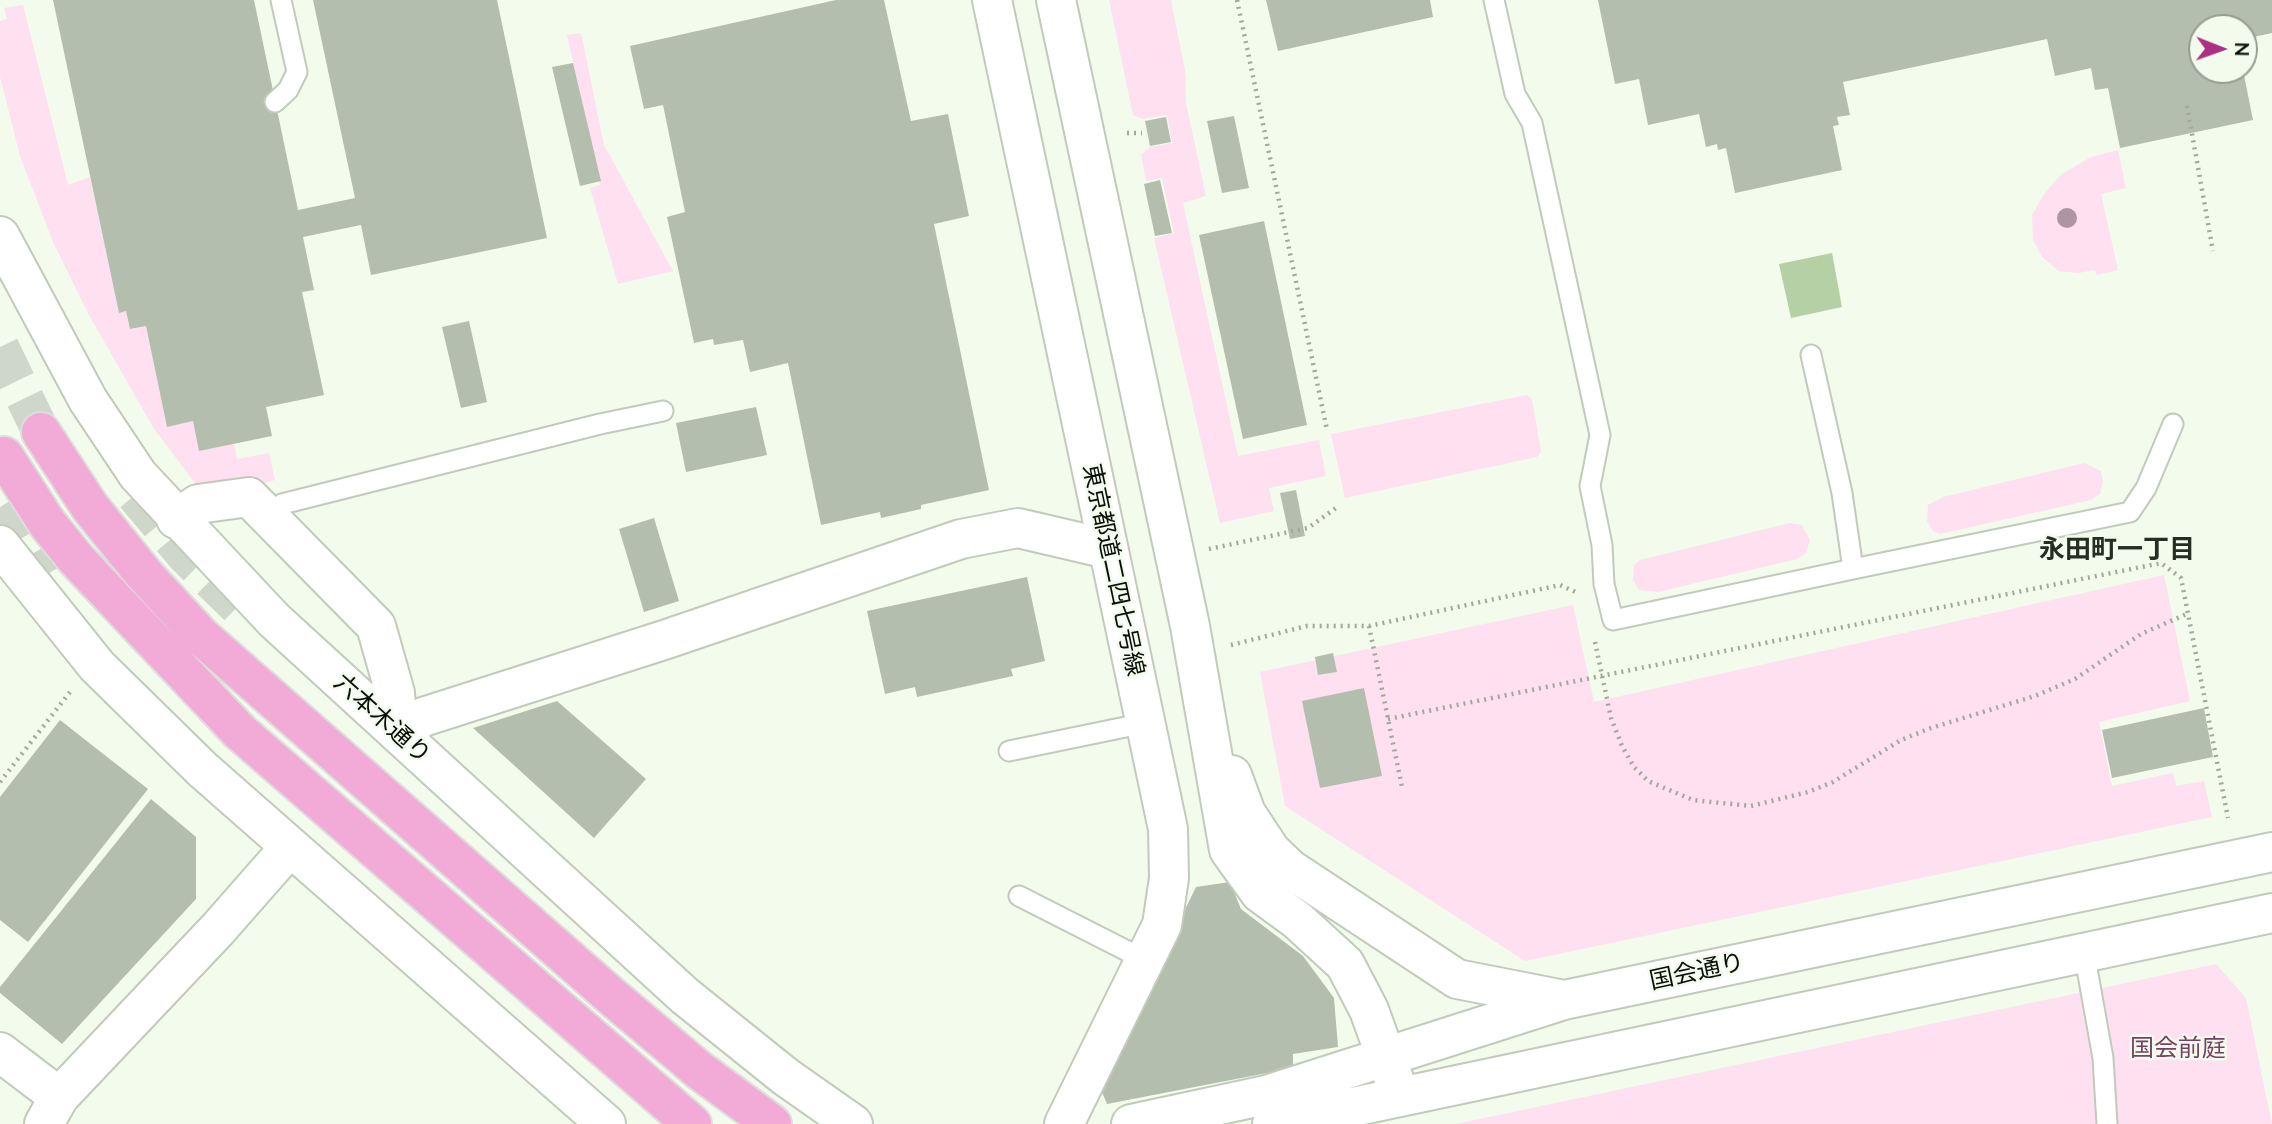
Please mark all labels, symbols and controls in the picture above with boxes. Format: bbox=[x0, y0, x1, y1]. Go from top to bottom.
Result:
north arrow bbox=[2188, 14, 2258, 84]
text: N bbox=[2230, 42, 2254, 57]
street label: 東京都道二四七号線 bbox=[1076, 461, 1150, 679]
district label: 永田町一丁目 bbox=[2039, 534, 2195, 566]
street label: 六本木通り bbox=[328, 668, 436, 770]
street label: 国会通り bbox=[1647, 948, 1747, 996]
park label: 国会前庭 bbox=[2130, 1035, 2226, 1063]

